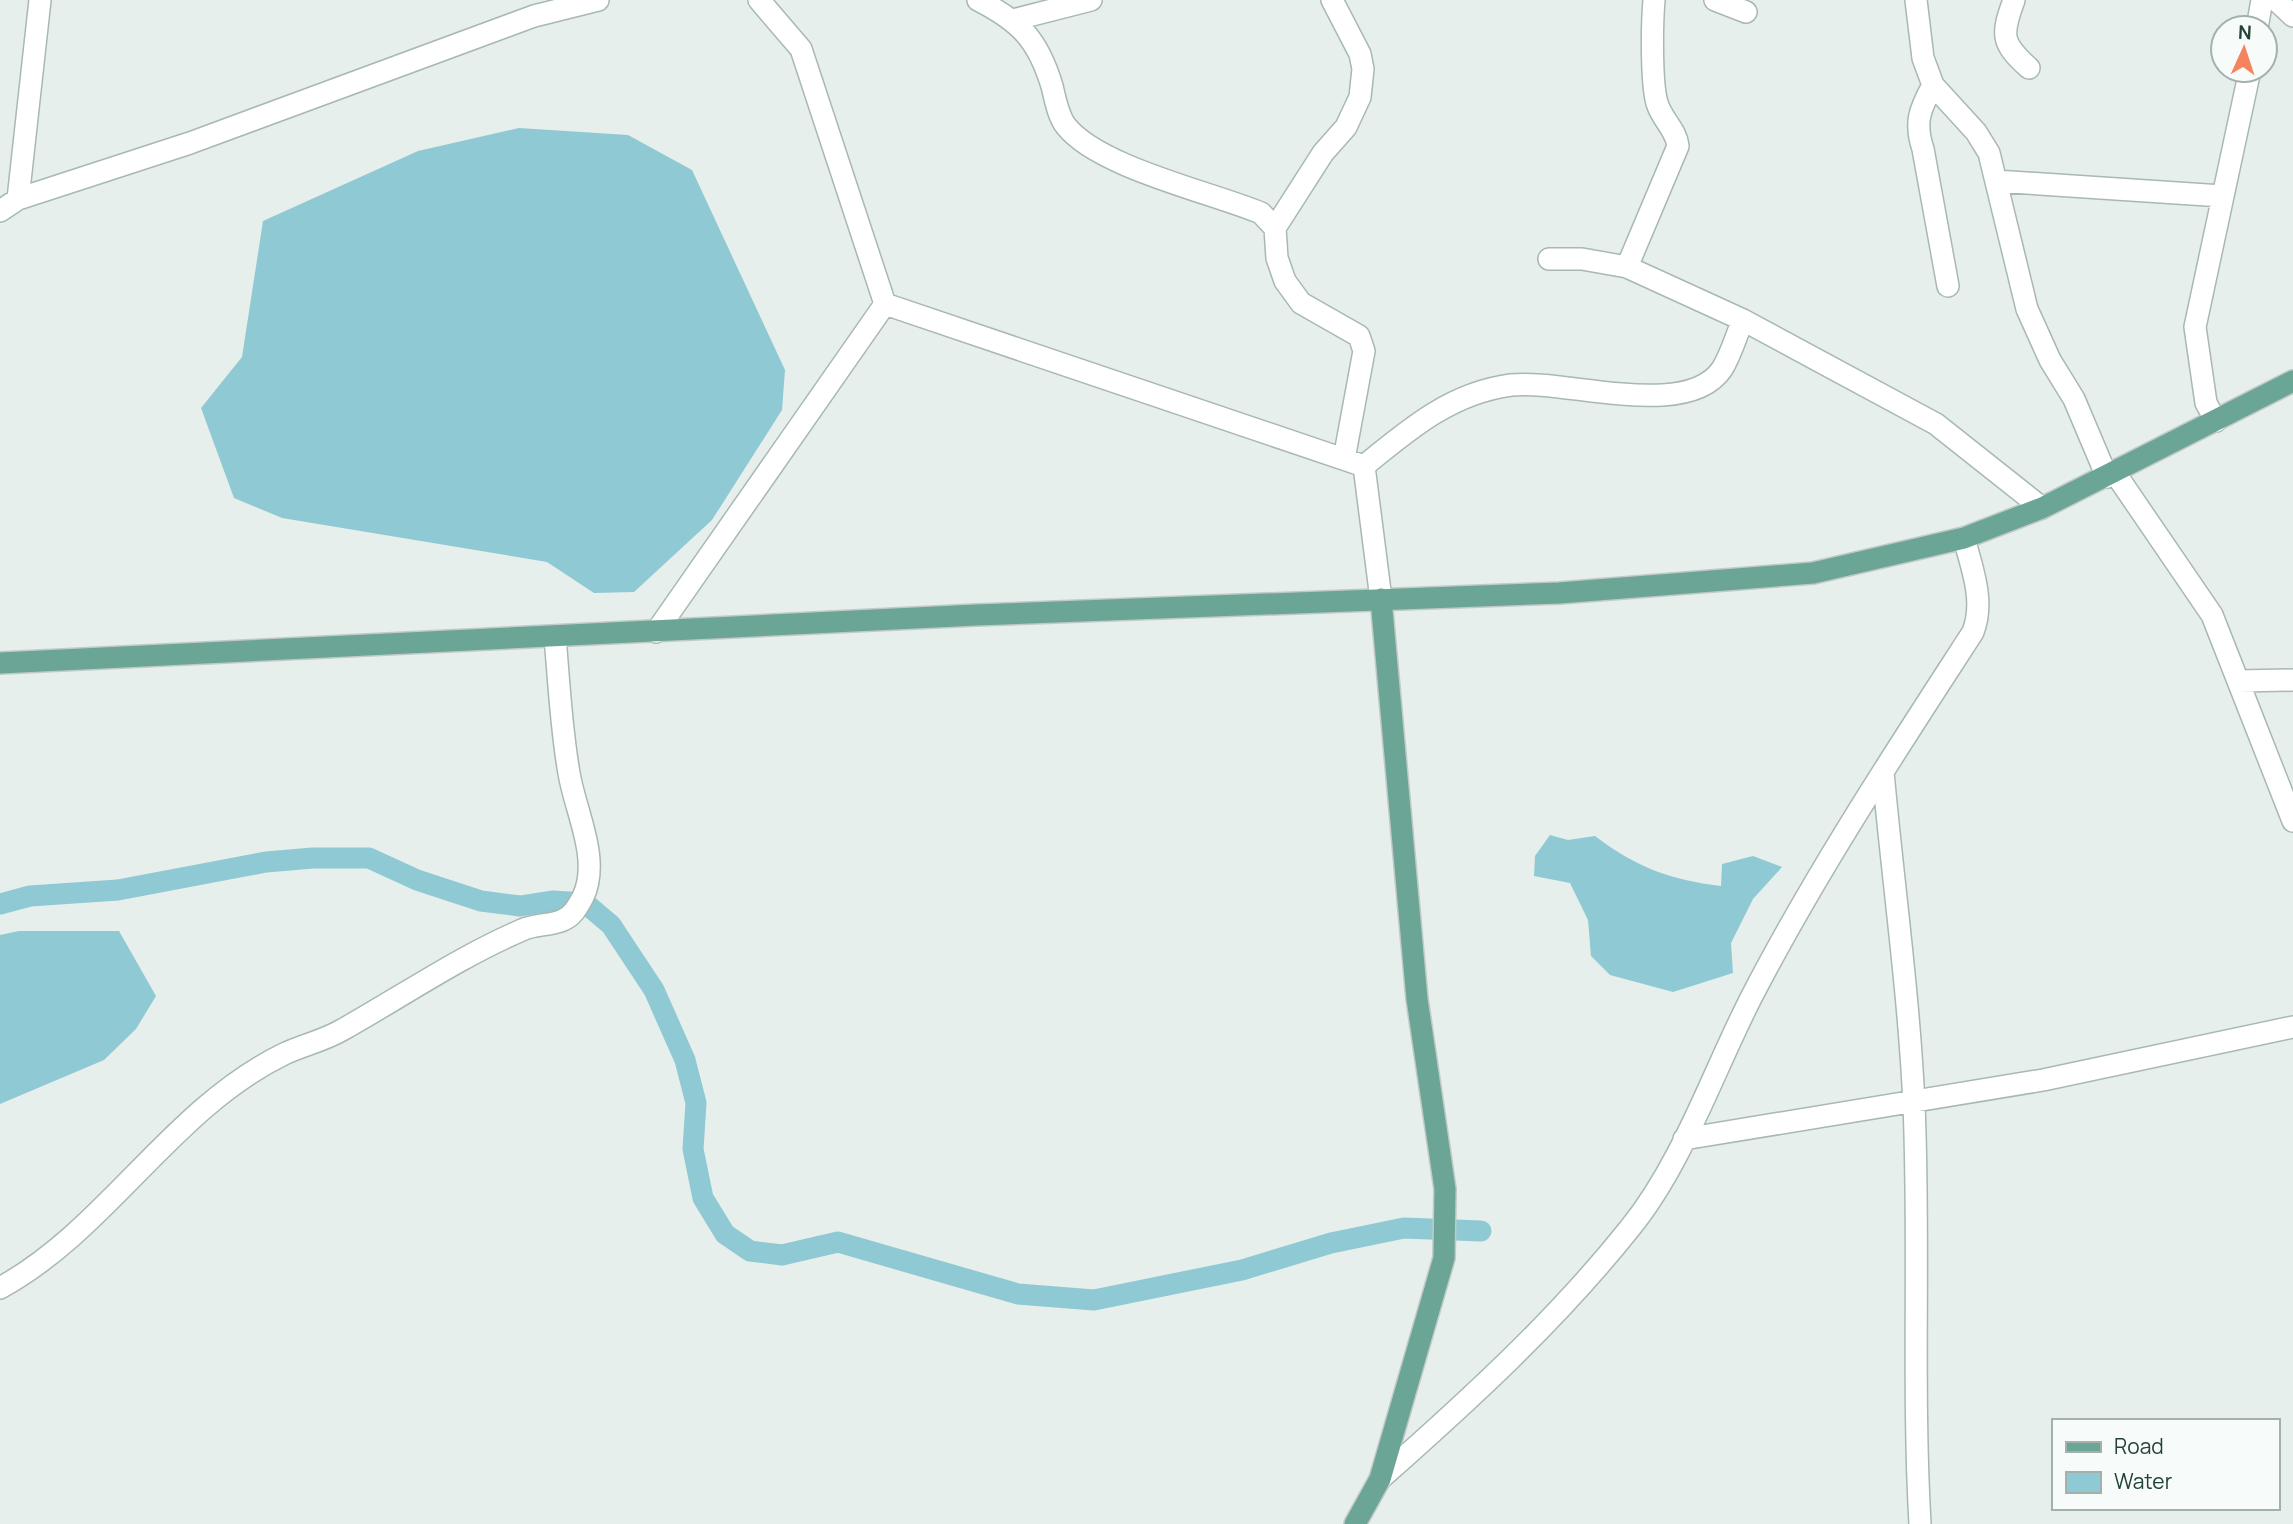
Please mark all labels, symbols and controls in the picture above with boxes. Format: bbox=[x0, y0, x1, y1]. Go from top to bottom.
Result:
north arrow bbox=[2209, 14, 2279, 84]
text: N bbox=[2237, 19, 2252, 45]
legend bbox=[2052, 1419, 2279, 1510]
text: Road bbox=[2114, 1432, 2164, 1460]
text: Water bbox=[2114, 1467, 2173, 1495]

